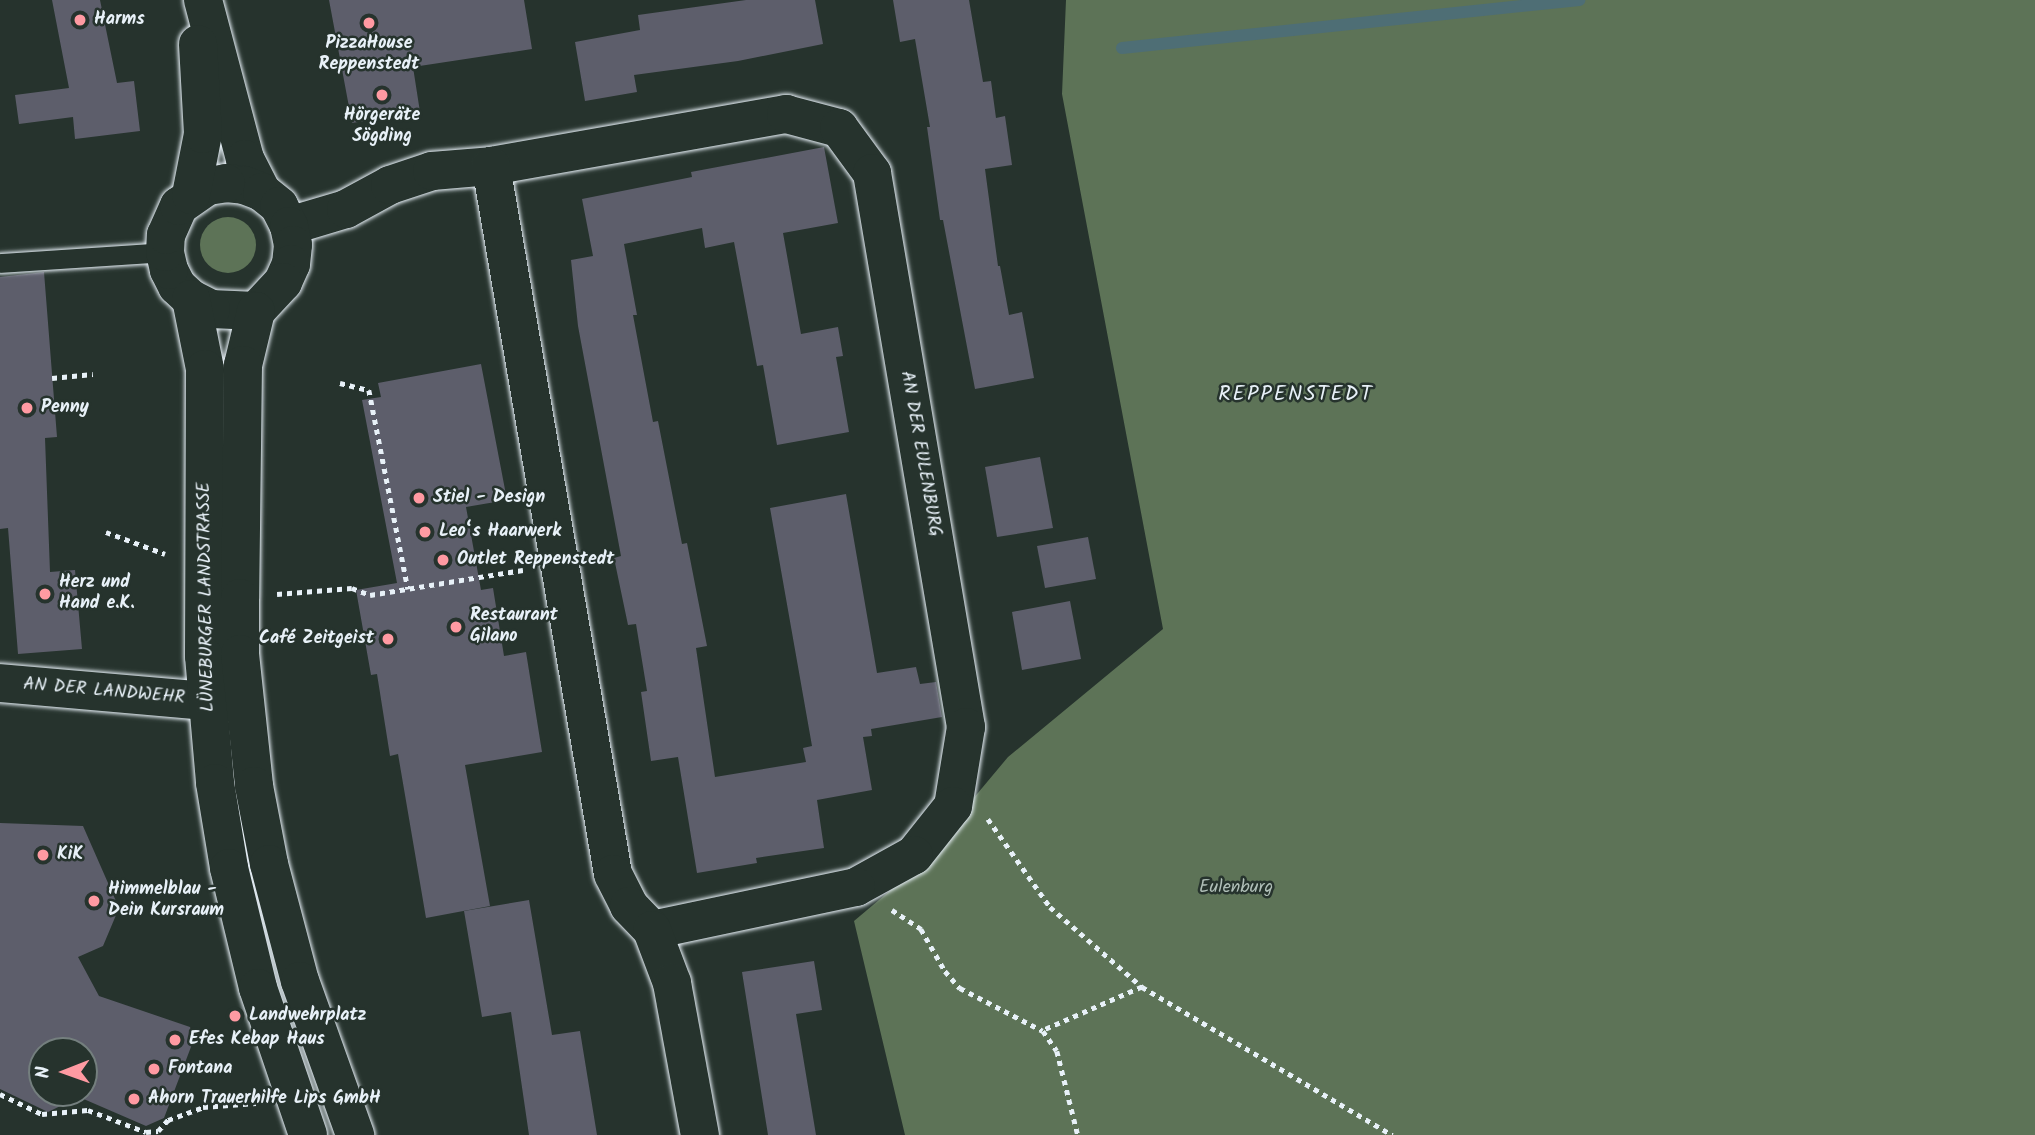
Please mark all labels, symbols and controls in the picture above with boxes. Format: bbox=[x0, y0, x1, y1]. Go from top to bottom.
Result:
place label: Harms bbox=[94, 9, 145, 31]
marker: Harms bbox=[72, 12, 88, 28]
marker: PizzaHouse Reppenstedt bbox=[361, 15, 377, 31]
place label: PizzaHouse Reppenstedt bbox=[319, 34, 419, 76]
marker: Hörgeräte Sögding bbox=[374, 87, 390, 103]
place label: Hörgeräte Sögding bbox=[344, 106, 420, 148]
street label: AN DER EULENBURG bbox=[895, 370, 945, 538]
district label: REPPENSTEDT bbox=[1220, 382, 1372, 408]
place label: Penny bbox=[41, 397, 89, 419]
marker: Penny bbox=[19, 400, 35, 416]
street label: LÜNEBURGER LANDSTRASSE bbox=[194, 482, 220, 712]
place label: Stiel - Design bbox=[433, 487, 545, 509]
marker: Stiel - Design bbox=[411, 490, 427, 506]
place label: Leo‘s Haarwerk bbox=[439, 521, 561, 543]
marker: Leo‘s Haarwerk bbox=[417, 524, 433, 540]
place label: Outlet Reppenstedt bbox=[457, 549, 614, 571]
marker: Outlet Reppenstedt bbox=[435, 552, 451, 568]
place label: Herz und Hand e.K. bbox=[59, 573, 135, 616]
marker: Herz und Hand e.K. bbox=[37, 586, 53, 602]
place label: Restaurant Gilano bbox=[470, 606, 558, 648]
marker: Restaurant Gilano bbox=[448, 619, 464, 635]
place label: Café Zeitgeist bbox=[259, 628, 374, 650]
marker: Café Zeitgeist bbox=[380, 631, 396, 647]
street label: AN DER LANDWEHR bbox=[22, 674, 186, 710]
place label: KiK bbox=[57, 844, 83, 866]
marker: KiK bbox=[35, 847, 51, 863]
park label: Eulenburg bbox=[1199, 877, 1273, 899]
place label: Himmelblau - Dein Kursraum bbox=[108, 880, 224, 922]
marker: Himmelblau - Dein Kursraum bbox=[86, 893, 102, 909]
place label: Landwehrplatz bbox=[249, 1005, 366, 1027]
marker: Landwehrplatz bbox=[227, 1008, 243, 1024]
place label: Efes Kebap Haus bbox=[189, 1029, 325, 1051]
marker: Efes Kebap Haus bbox=[167, 1032, 183, 1048]
north arrow bbox=[28, 1037, 98, 1107]
place label: Fontana bbox=[168, 1058, 232, 1080]
marker: Fontana bbox=[146, 1061, 162, 1077]
text: N bbox=[29, 1066, 59, 1079]
place label: Ahorn Trauerhilfe Lips GmbH bbox=[148, 1088, 381, 1110]
marker: Ahorn Trauerhilfe Lips GmbH bbox=[126, 1091, 142, 1107]

